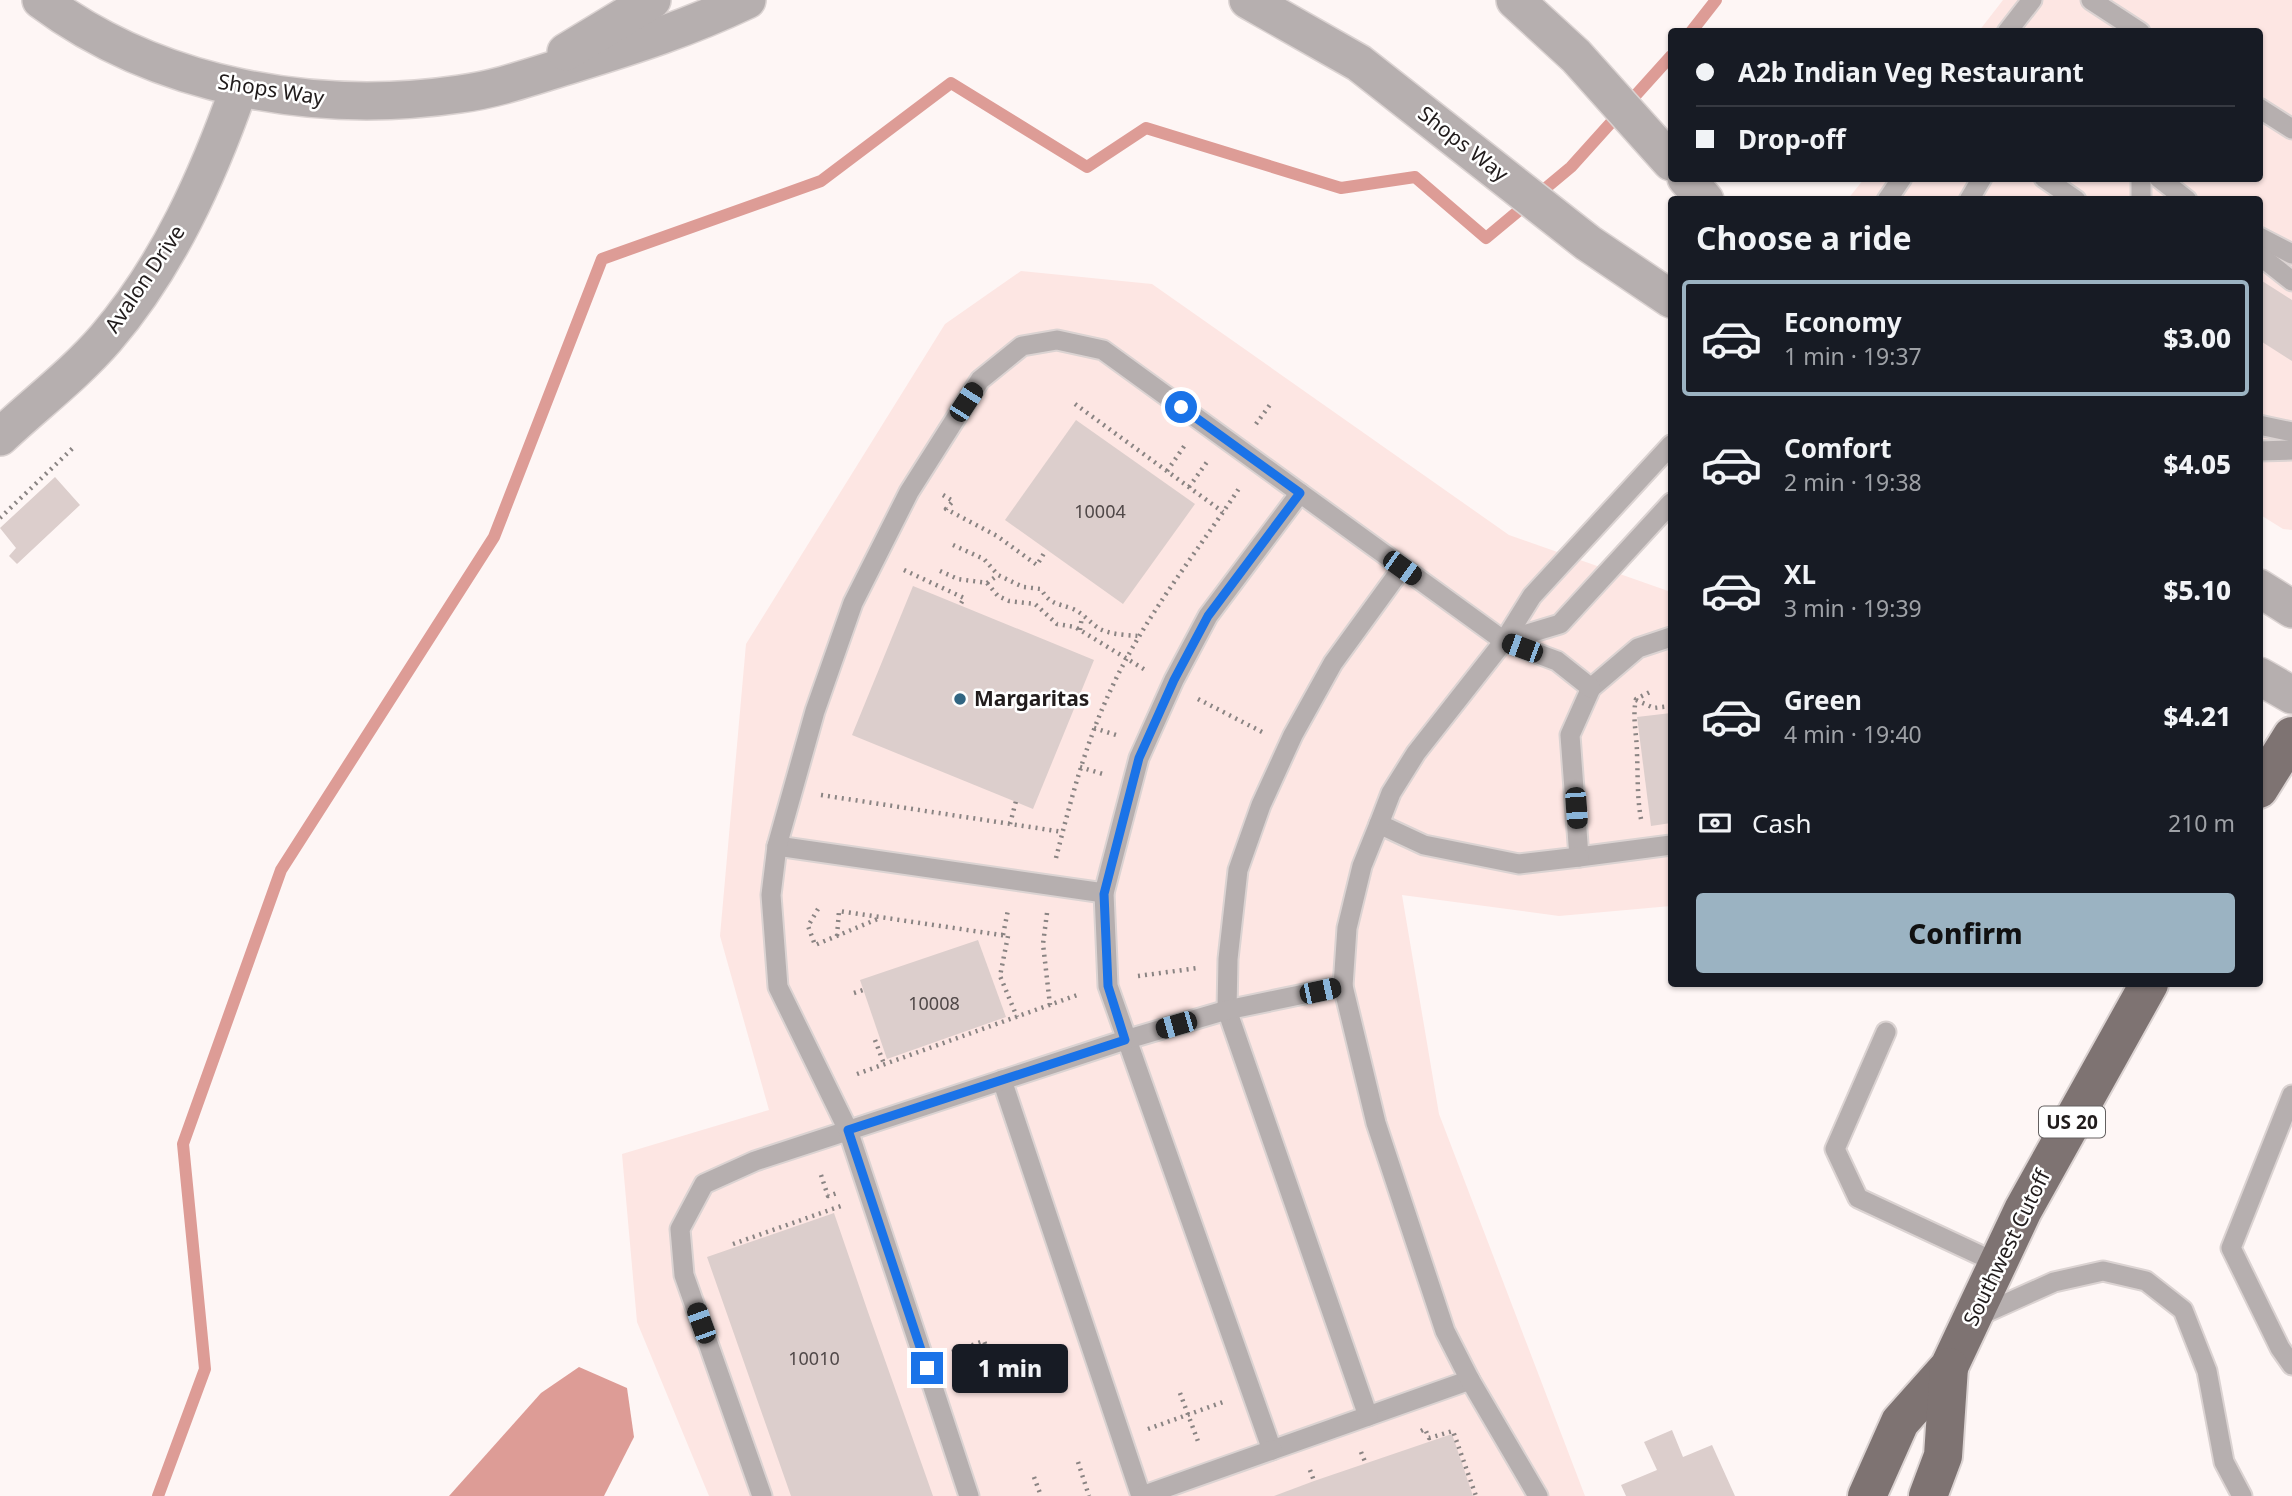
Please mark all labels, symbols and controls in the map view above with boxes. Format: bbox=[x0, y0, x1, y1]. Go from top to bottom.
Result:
text: A2b Indian Veg Restaurant bbox=[1738, 54, 2084, 90]
street label: Shops Way bbox=[216, 67, 327, 111]
street label: Shops Way bbox=[1413, 99, 1515, 187]
text: Drop-off bbox=[1738, 121, 1845, 157]
text: Choose a ride bbox=[1696, 216, 1912, 259]
street label: Avalon Drive bbox=[98, 219, 191, 338]
text: Economy bbox=[1784, 304, 1902, 340]
icon: car bbox=[1700, 307, 1763, 370]
text: $3.00 bbox=[2164, 320, 2231, 356]
text: 1 min · 19:37 bbox=[1784, 340, 1922, 372]
car bbox=[946, 379, 987, 425]
route start bbox=[1165, 391, 1197, 423]
text: Comfort bbox=[1784, 430, 1892, 466]
icon: car bbox=[1700, 433, 1763, 496]
text: $4.05 bbox=[2164, 446, 2231, 482]
text: 2 min · 19:38 bbox=[1784, 466, 1922, 498]
house number: 10004 bbox=[1074, 499, 1126, 523]
car bbox=[1379, 547, 1426, 589]
text: XL bbox=[1784, 556, 1816, 592]
icon: car bbox=[1700, 559, 1763, 622]
text: $5.10 bbox=[2164, 572, 2231, 608]
text: 3 min · 19:39 bbox=[1784, 592, 1922, 624]
car bbox=[1499, 631, 1546, 665]
text: Green bbox=[1784, 682, 1862, 718]
place label: Margaritas bbox=[974, 684, 1089, 712]
icon: car bbox=[1700, 685, 1763, 748]
marker: Margaritas bbox=[952, 691, 968, 707]
text: $4.21 bbox=[2164, 698, 2231, 734]
text: 4 min · 19:40 bbox=[1784, 718, 1922, 750]
car bbox=[1565, 786, 1588, 830]
icon: cash bbox=[1696, 804, 1734, 842]
text: Cash bbox=[1752, 805, 1812, 841]
text: 210 m bbox=[2168, 807, 2235, 839]
button: Confirm bbox=[1696, 893, 2235, 973]
car bbox=[1298, 976, 1343, 1006]
house number: 10008 bbox=[908, 991, 960, 1015]
car bbox=[1153, 1009, 1200, 1041]
road number: US 20 bbox=[2039, 1106, 2105, 1138]
street label: Southwest Cutoff bbox=[1956, 1164, 2057, 1330]
car bbox=[684, 1300, 719, 1346]
callout: 1 min bbox=[951, 1344, 1067, 1392]
house number: 10010 bbox=[788, 1346, 840, 1370]
route end bbox=[911, 1352, 943, 1384]
text: 1 min bbox=[978, 1352, 1042, 1384]

